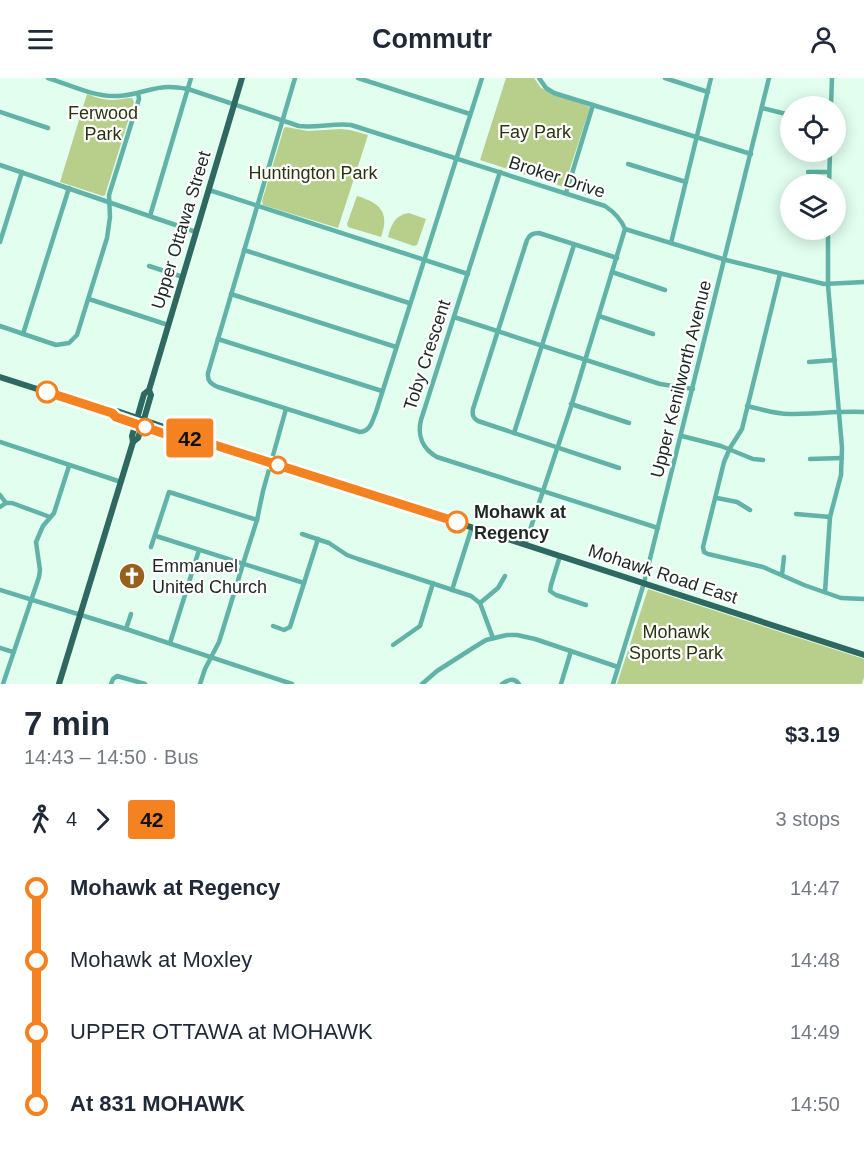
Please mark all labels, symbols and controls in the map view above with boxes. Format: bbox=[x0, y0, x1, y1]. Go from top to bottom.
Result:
icon: menu bbox=[24, 23, 57, 56]
icon: person bbox=[807, 23, 840, 56]
text: Commutr bbox=[372, 24, 492, 54]
map controls bbox=[780, 96, 846, 240]
button: locate bbox=[780, 96, 846, 162]
park label: Ferwood Park bbox=[68, 103, 138, 144]
park label: Fay Park bbox=[499, 122, 572, 142]
street label: Upper Ottawa Street bbox=[147, 149, 215, 311]
street label: Broker Drive bbox=[506, 152, 608, 202]
park label: Huntington Park bbox=[248, 163, 379, 183]
button: layers bbox=[780, 174, 846, 240]
street label: Upper Kenilworth Avenue bbox=[647, 278, 715, 480]
street label: Toby Crescent bbox=[400, 297, 454, 413]
unlabelled marker bbox=[36, 381, 58, 403]
unlabelled marker bbox=[136, 418, 154, 436]
line badge: 42 bbox=[163, 418, 217, 458]
text: 42 bbox=[178, 427, 202, 450]
unlabelled marker bbox=[269, 456, 287, 474]
place label: Mohawk at Regency bbox=[474, 502, 566, 543]
marker: Mohawk at Regency bbox=[446, 511, 468, 533]
street label: Mohawk Road East bbox=[586, 540, 740, 608]
place label: Emmanuel United Church bbox=[152, 556, 267, 597]
church icon: Emmanuel United Church bbox=[117, 561, 147, 591]
park label: Mohawk Sports Park bbox=[629, 622, 724, 663]
text: 7 min bbox=[24, 705, 110, 742]
text: $3.19 bbox=[785, 722, 840, 747]
text: 14:43 – 14:50 · Bus bbox=[24, 746, 199, 768]
icon: walk bbox=[24, 803, 57, 836]
icon: forward bbox=[86, 803, 119, 836]
text: 4 bbox=[66, 808, 77, 830]
text: 42 bbox=[140, 808, 163, 831]
text: 3 stops bbox=[776, 808, 840, 830]
text: Mohawk at Regency bbox=[70, 875, 280, 900]
text: 14:47 bbox=[790, 877, 840, 899]
text: Mohawk at Moxley bbox=[70, 947, 252, 972]
text: 14:48 bbox=[790, 949, 840, 971]
text: UPPER OTTAWA at MOHAWK bbox=[70, 1019, 373, 1044]
text: 14:49 bbox=[790, 1021, 840, 1043]
text: At 831 MOHAWK bbox=[70, 1091, 245, 1116]
text: 14:50 bbox=[790, 1093, 840, 1115]

